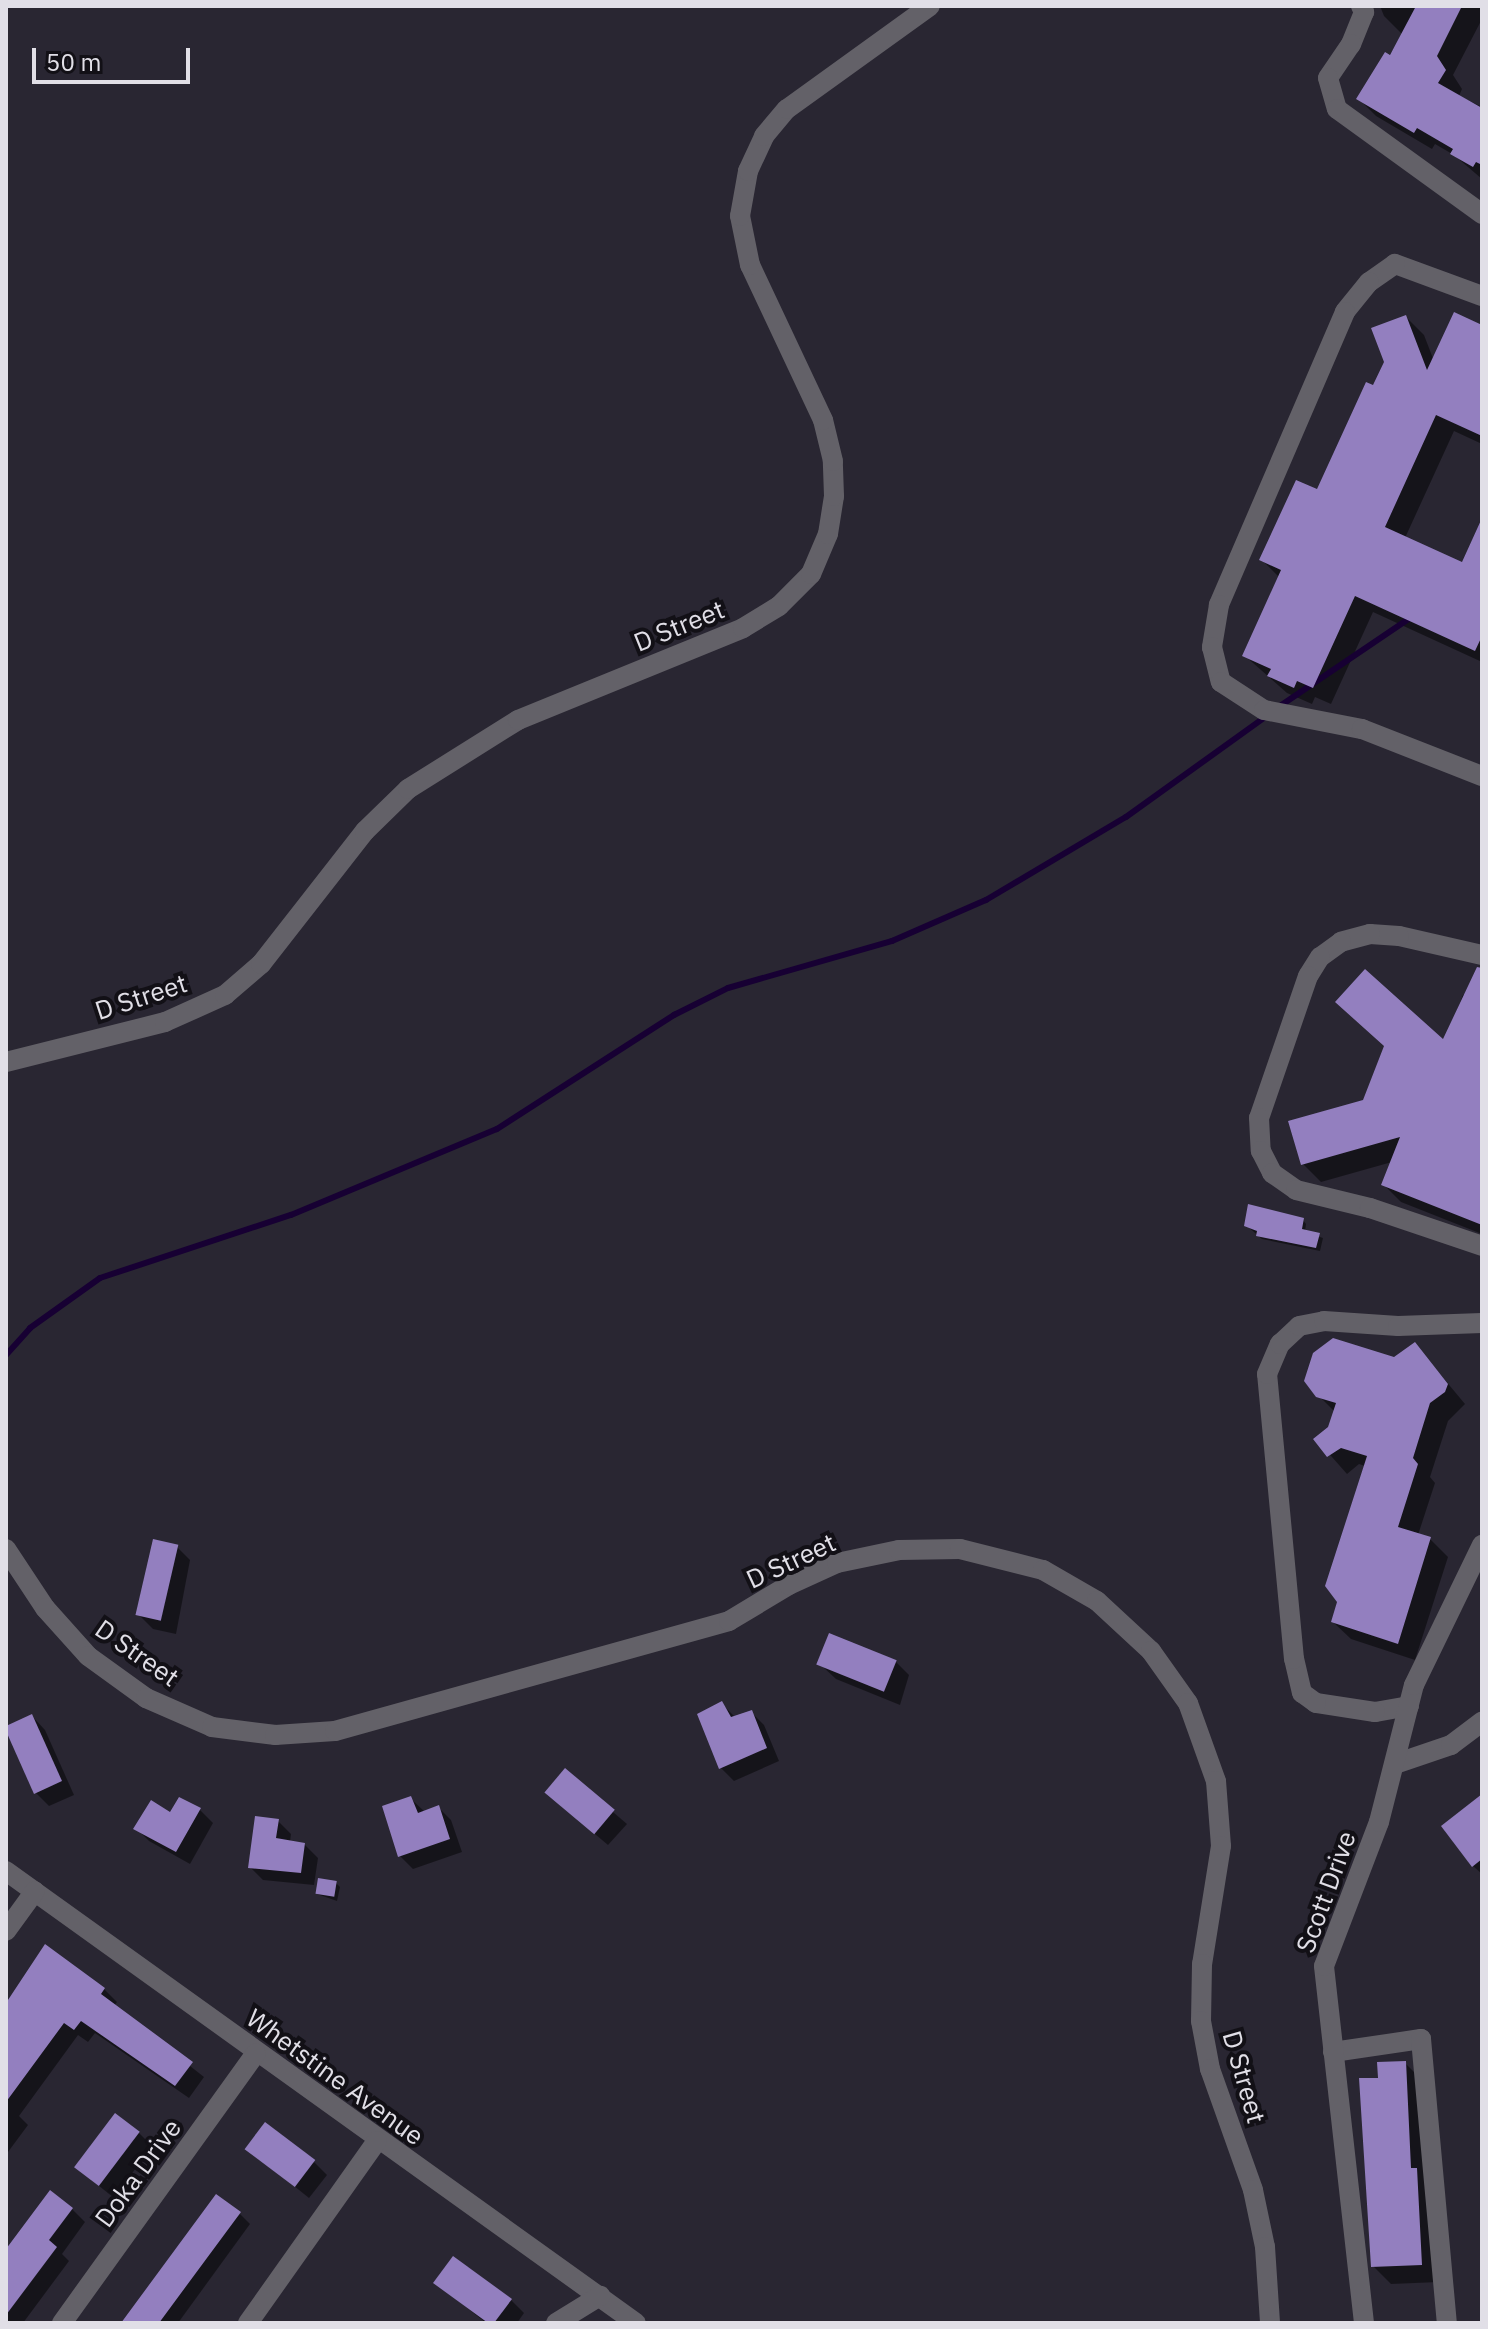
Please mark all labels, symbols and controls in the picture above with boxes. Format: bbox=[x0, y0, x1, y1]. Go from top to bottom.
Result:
scale bar bbox=[36, 32, 194, 82]
text: 50 m bbox=[46, 46, 101, 78]
street label: D Street bbox=[629, 594, 729, 658]
street label: D Street bbox=[91, 968, 191, 1026]
street label: D Street bbox=[741, 1527, 841, 1595]
street label: D Street bbox=[89, 1613, 185, 1693]
street label: Scott Drive bbox=[1290, 1827, 1362, 1957]
street label: Whetstine Avenue bbox=[240, 2002, 430, 2152]
street label: D Street bbox=[1216, 2027, 1272, 2127]
street label: Doka Drive bbox=[88, 2113, 188, 2233]

